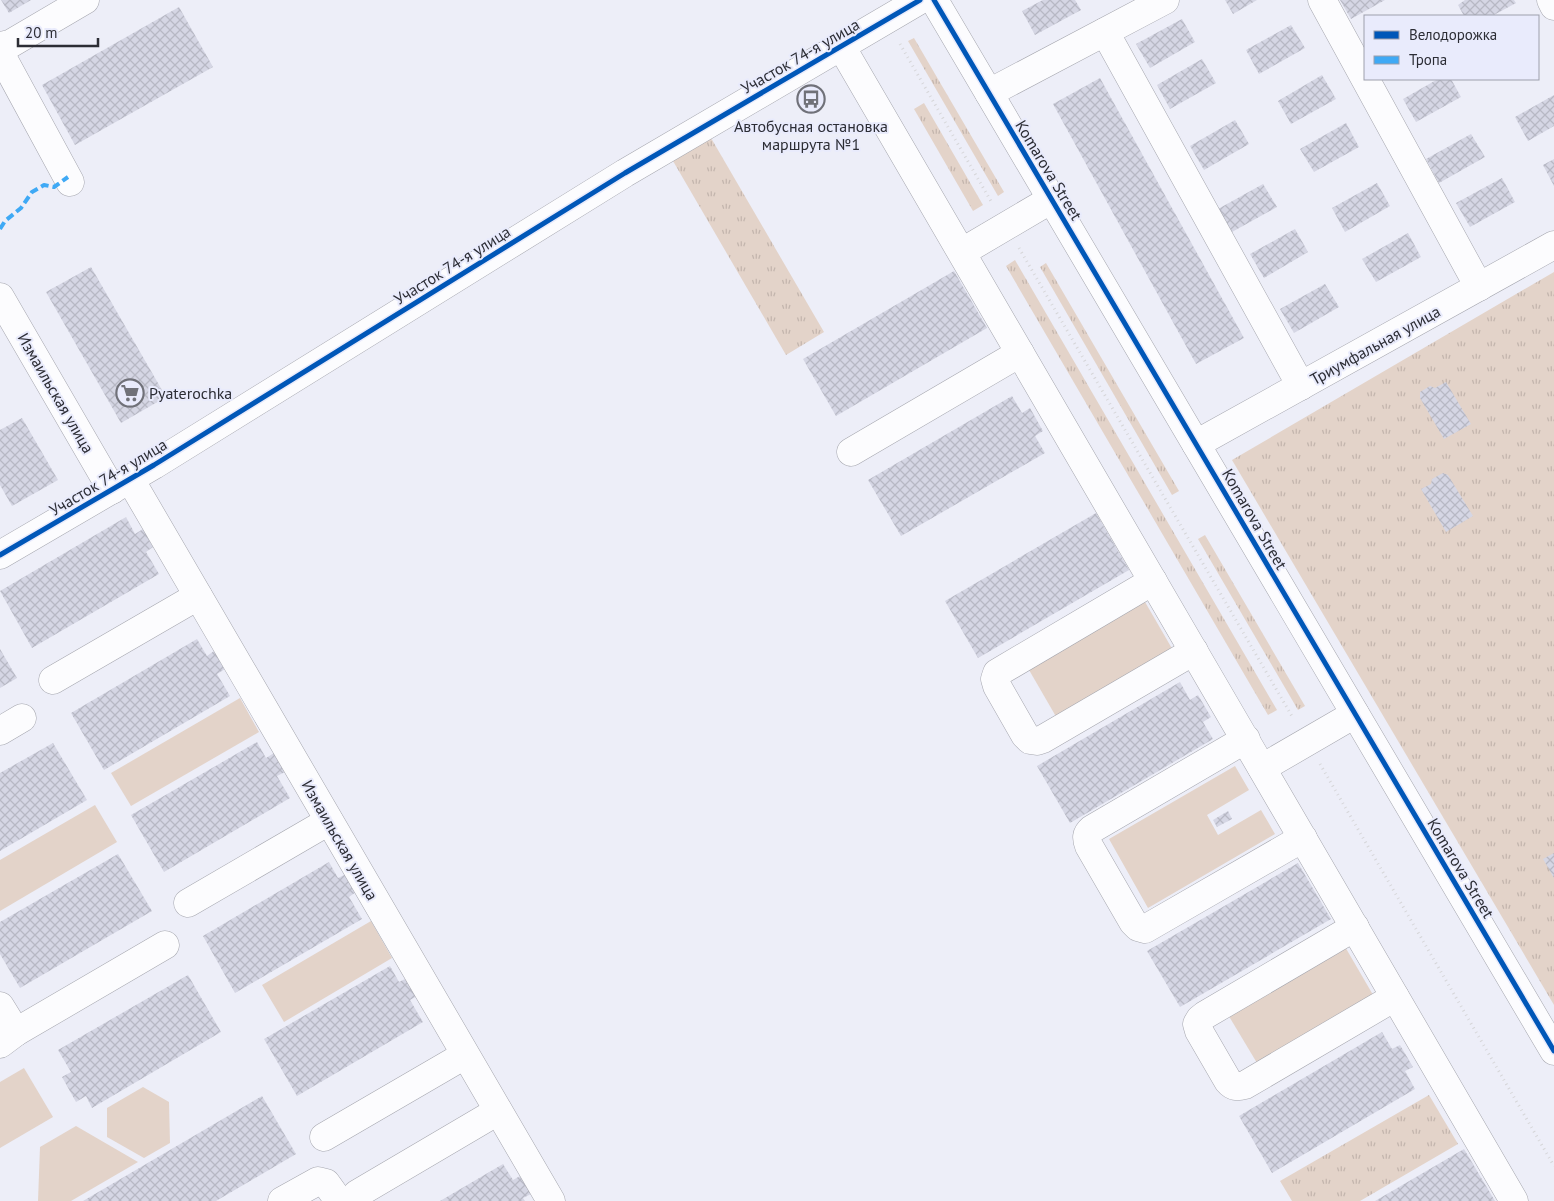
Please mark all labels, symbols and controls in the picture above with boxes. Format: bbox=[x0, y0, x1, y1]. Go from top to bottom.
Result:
street label: Участок 74-я улица bbox=[737, 14, 863, 98]
scale bar bbox=[18, 15, 98, 47]
legend bbox=[1364, 15, 1539, 80]
text: 20 m bbox=[25, 23, 58, 42]
text: Велодорожка bbox=[1409, 25, 1497, 44]
text: Тропа bbox=[1409, 50, 1447, 69]
bus stop icon: Автобусная остановка маршрута №1 bbox=[796, 84, 826, 114]
place label: Автобусная остановка маршрута №1 bbox=[734, 116, 888, 154]
street label: Komarova Street bbox=[1011, 116, 1087, 224]
street label: Участок 74-я улица bbox=[390, 221, 514, 309]
street label: Триумфальная улица bbox=[1306, 301, 1444, 389]
street label: Измаильская улица bbox=[13, 329, 99, 457]
supermarket icon: Pyaterochka bbox=[115, 378, 145, 408]
place label: Pyaterochka bbox=[149, 383, 232, 403]
street label: Участок 74-я улица bbox=[46, 434, 170, 520]
street label: Komarova Street bbox=[1218, 465, 1292, 573]
street label: Измаильская улица bbox=[297, 776, 383, 904]
street label: Komarova Street bbox=[1423, 814, 1499, 922]

